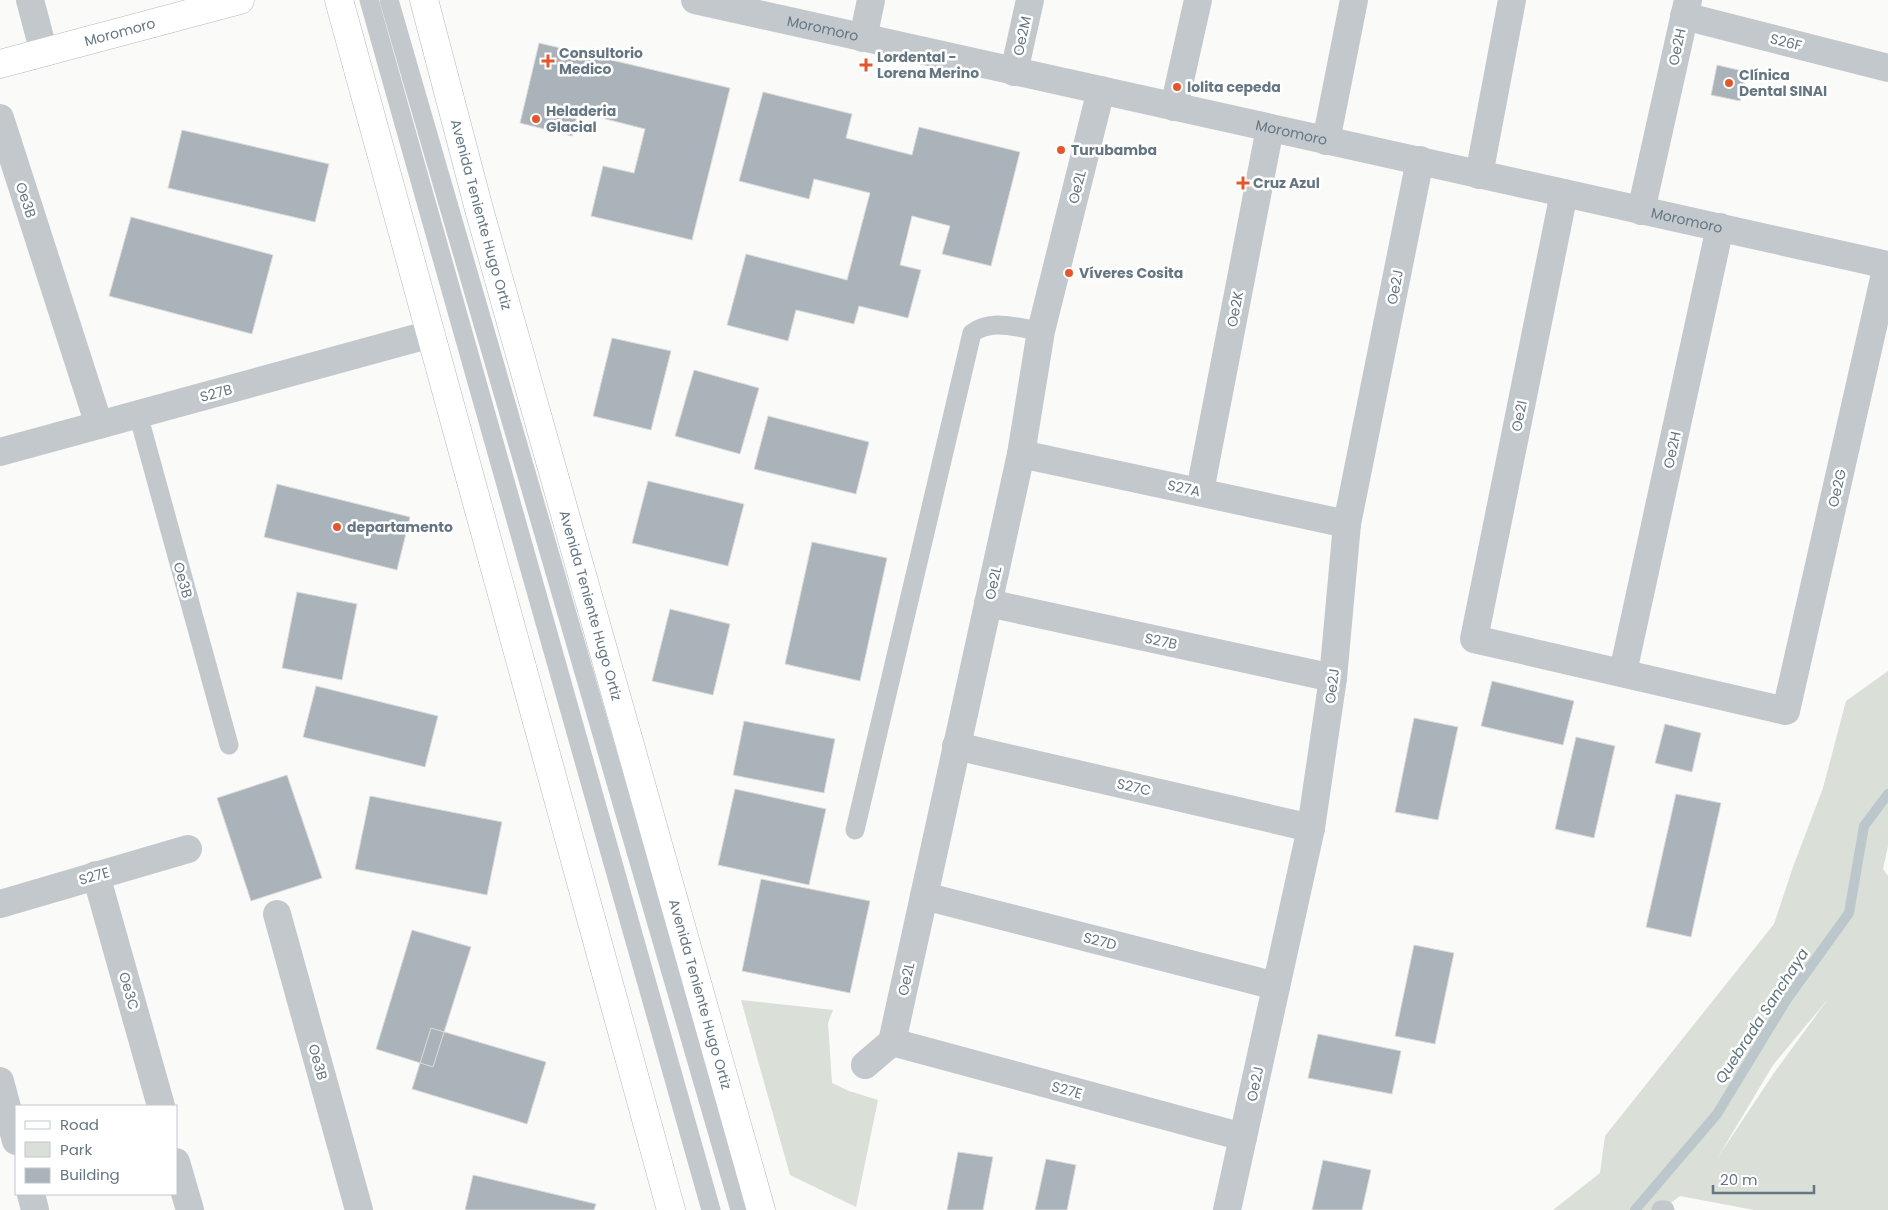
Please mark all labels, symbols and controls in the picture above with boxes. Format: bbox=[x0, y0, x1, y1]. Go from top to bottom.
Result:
street label: Moromoro bbox=[785, 11, 861, 46]
street label: Moromoro bbox=[82, 13, 158, 51]
street label: Oe2M bbox=[1008, 14, 1036, 58]
street label: Oe2H bbox=[1663, 27, 1691, 67]
street label: S26F bbox=[1768, 28, 1804, 56]
place label: Consultorio Medico bbox=[559, 43, 643, 79]
place label: Lordental - Lorena Merino bbox=[877, 47, 979, 83]
marker: Consultorio Medico bbox=[541, 54, 555, 68]
marker: Lordental - Lorena Merino bbox=[859, 58, 873, 72]
place label: Clínica Dental SINAI bbox=[1739, 65, 1827, 101]
place label: lolita cepeda bbox=[1187, 77, 1281, 97]
marker: Clínica Dental SINAI bbox=[1723, 77, 1735, 89]
marker: lolita cepeda bbox=[1171, 81, 1183, 93]
place label: Heladeria Glacial bbox=[546, 101, 616, 137]
marker: Heladeria Glacial bbox=[530, 113, 542, 125]
street label: Moromoro bbox=[1254, 115, 1329, 150]
street label: Avenida Teniente Hugo Ortiz bbox=[446, 117, 517, 312]
place label: Turubamba bbox=[1071, 140, 1157, 160]
marker: Turubamba bbox=[1055, 144, 1067, 156]
street label: Oe2L bbox=[1063, 168, 1091, 206]
place label: Cruz Azul bbox=[1253, 173, 1320, 193]
marker: Cruz Azul bbox=[1237, 177, 1249, 189]
street label: Oe3B bbox=[11, 180, 41, 220]
street label: Moromoro bbox=[1649, 203, 1725, 238]
place label: Víveres Cosita bbox=[1079, 263, 1183, 283]
marker: Víveres Cosita bbox=[1063, 267, 1075, 279]
street label: Oe2J bbox=[1382, 268, 1408, 306]
street label: Oe2K bbox=[1222, 289, 1248, 329]
street label: S27B bbox=[198, 379, 234, 407]
street label: Oe2I bbox=[1506, 399, 1532, 433]
street label: Oe2H bbox=[1658, 430, 1686, 470]
street label: Oe2G bbox=[1823, 467, 1851, 509]
street label: S27A bbox=[1166, 475, 1202, 501]
street label: Avenida Teniente Hugo Ortiz bbox=[554, 508, 627, 703]
place label: departamento bbox=[347, 517, 453, 537]
marker: departamento bbox=[331, 521, 343, 533]
street label: Oe3B bbox=[168, 560, 198, 600]
street label: Oe2L bbox=[980, 564, 1006, 602]
street label: S27B bbox=[1143, 628, 1179, 654]
street label: Oe2J bbox=[1320, 667, 1344, 705]
street label: S27C bbox=[1115, 773, 1153, 801]
street label: S27E bbox=[76, 862, 112, 890]
street label: Avenida Teniente Hugo Ortiz bbox=[664, 897, 737, 1092]
street label: S27D bbox=[1081, 927, 1119, 955]
water label: Quebrada Sanchaya bbox=[1710, 944, 1813, 1087]
street label: Oe2L bbox=[893, 960, 919, 998]
street label: Oe3C bbox=[114, 970, 144, 1012]
street label: Oe3B bbox=[303, 1042, 333, 1082]
street label: Oe2J bbox=[1242, 1065, 1268, 1103]
street label: S27E bbox=[1049, 1076, 1085, 1104]
legend bbox=[15, 1105, 178, 1195]
text: Road bbox=[60, 1114, 99, 1135]
text: Park bbox=[60, 1139, 92, 1160]
scale bar bbox=[1713, 1162, 1814, 1194]
text: Building bbox=[60, 1164, 120, 1185]
text: 20 m bbox=[1720, 1169, 1758, 1190]

